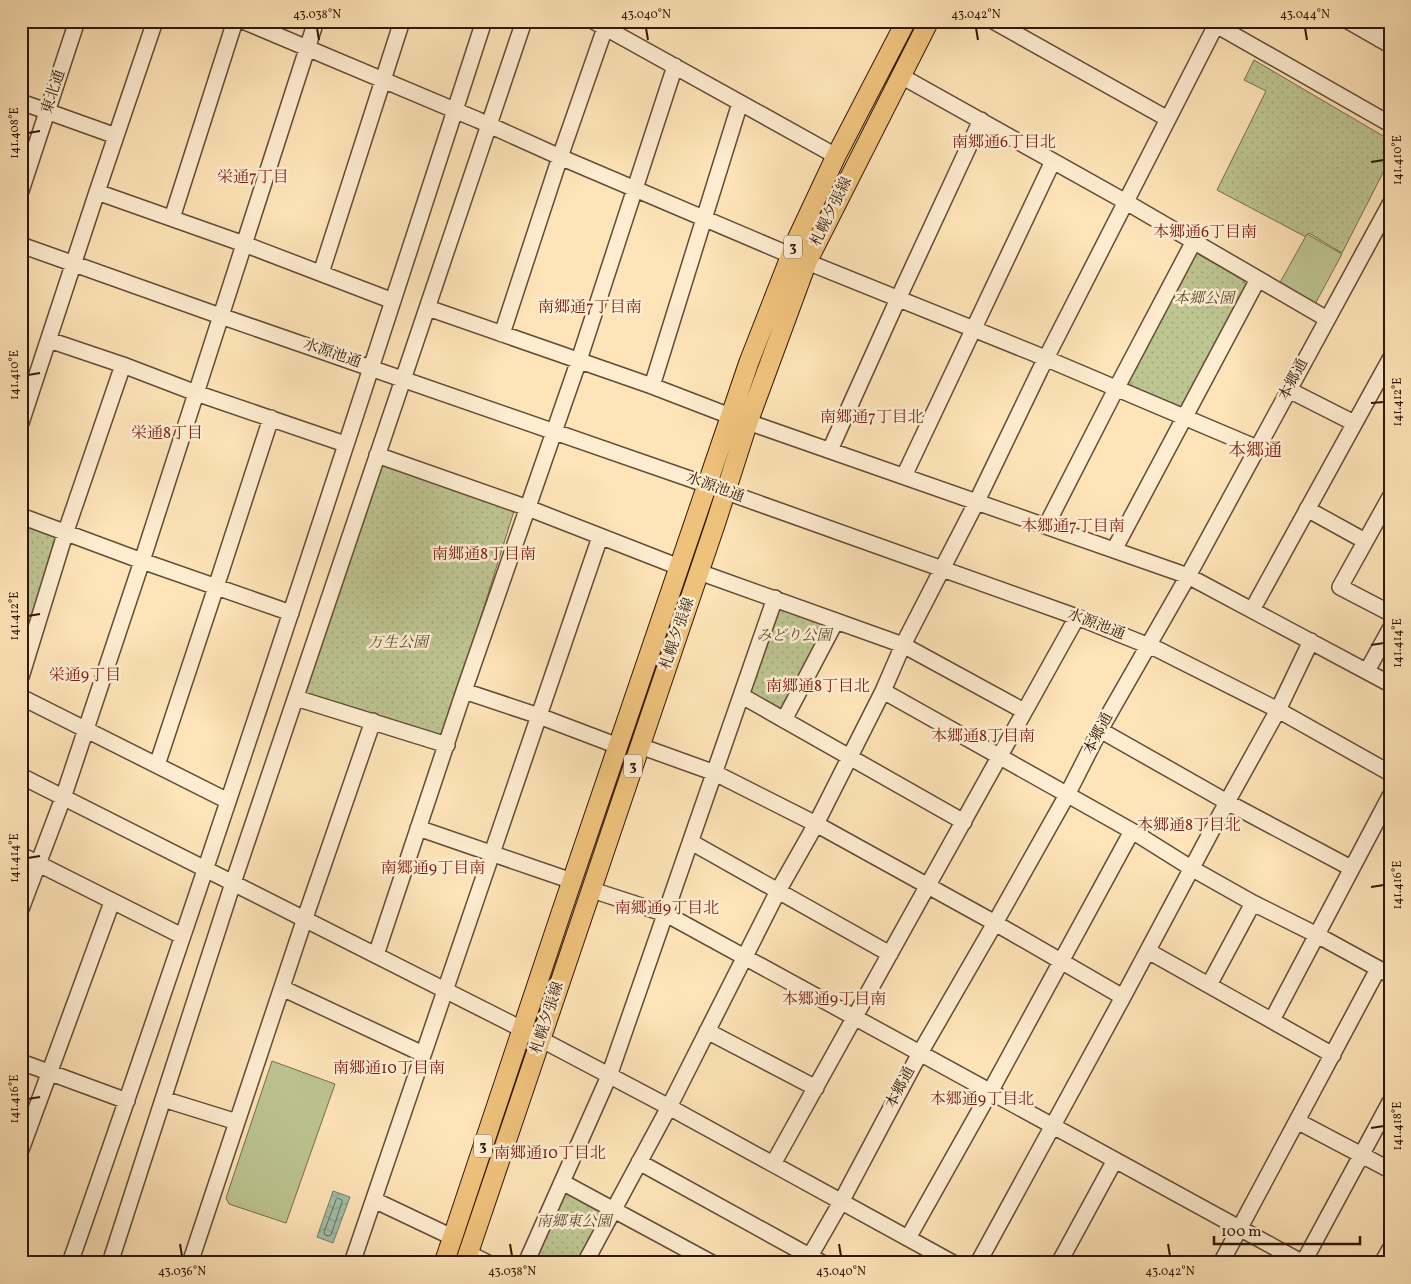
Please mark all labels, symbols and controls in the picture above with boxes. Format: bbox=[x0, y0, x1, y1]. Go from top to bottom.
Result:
text: 43.038°N bbox=[293, 7, 341, 23]
text: 43.040°N bbox=[621, 7, 671, 23]
text: 43.042°N bbox=[951, 7, 1001, 23]
text: 43.044°N bbox=[1280, 7, 1330, 23]
street label: 東北通 bbox=[37, 67, 71, 117]
text: 141.408°E bbox=[7, 107, 23, 159]
district label: 南郷通6丁目北 bbox=[952, 132, 1056, 154]
text: 141.410°E bbox=[1390, 135, 1406, 185]
district label: 栄通7丁目 bbox=[217, 167, 289, 189]
street label: 札幌夕張線 bbox=[806, 174, 858, 250]
district label: 本郷通6丁目南 bbox=[1153, 222, 1257, 244]
road number: 3 bbox=[784, 236, 802, 258]
park label: 本郷公園 bbox=[1174, 289, 1237, 310]
district label: 南郷通7丁目南 bbox=[538, 297, 642, 319]
street label: 水源池通 bbox=[300, 334, 364, 374]
text: 141.410°E bbox=[7, 350, 23, 400]
street label: 本郷通 bbox=[1274, 355, 1314, 405]
text: 141.412°E bbox=[1390, 377, 1406, 427]
district label: 南郷通7丁目北 bbox=[820, 407, 924, 429]
district label: 栄通8丁目 bbox=[131, 423, 203, 445]
district label: 本郷通 bbox=[1228, 439, 1282, 464]
street label: 水源池通 bbox=[683, 468, 747, 508]
district label: 本郷通7丁目南 bbox=[1021, 516, 1125, 538]
district label: 南郷通8丁目南 bbox=[432, 544, 536, 566]
text: 141.412°E bbox=[7, 591, 23, 641]
street label: 札幌夕張線 bbox=[656, 595, 700, 673]
street label: 水源池通 bbox=[1064, 604, 1128, 646]
text: 141.414°E bbox=[1390, 618, 1406, 668]
park label: みどり公園 bbox=[756, 626, 834, 647]
park label: 万生公園 bbox=[368, 633, 431, 654]
district label: 栄通9丁目 bbox=[49, 665, 121, 687]
district label: 南郷通8丁目北 bbox=[766, 676, 870, 698]
street label: 本郷通 bbox=[1079, 709, 1119, 759]
district label: 本郷通8丁目南 bbox=[931, 726, 1035, 748]
road number: 3 bbox=[624, 754, 642, 778]
district label: 本郷通8丁目北 bbox=[1137, 815, 1241, 837]
text: 141.414°E bbox=[7, 833, 23, 883]
district label: 南郷通9丁目南 bbox=[381, 858, 485, 880]
text: 141.416°E bbox=[1390, 861, 1406, 909]
district label: 南郷通9丁目北 bbox=[615, 898, 719, 920]
street label: 札幌夕張線 bbox=[526, 979, 570, 1057]
district label: 本郷通9丁目南 bbox=[782, 989, 886, 1011]
district label: 南郷通10丁目南 bbox=[333, 1058, 445, 1080]
street label: 本郷通 bbox=[881, 1063, 921, 1113]
text: 141.416°E bbox=[7, 1075, 23, 1123]
district label: 本郷通9丁目北 bbox=[930, 1089, 1034, 1111]
text: 141.418°E bbox=[1390, 1102, 1406, 1150]
road number: 3 bbox=[474, 1134, 492, 1158]
district label: 南郷通10丁目北 bbox=[494, 1143, 606, 1165]
park label: 南郷東公園 bbox=[536, 1212, 614, 1233]
scale bar bbox=[1214, 1214, 1360, 1246]
text: 100 m bbox=[1221, 1222, 1261, 1243]
text: 43.036°N bbox=[158, 1264, 206, 1280]
text: 43.038°N bbox=[488, 1264, 536, 1280]
text: 43.040°N bbox=[816, 1264, 866, 1280]
text: 43.042°N bbox=[1145, 1264, 1195, 1280]

